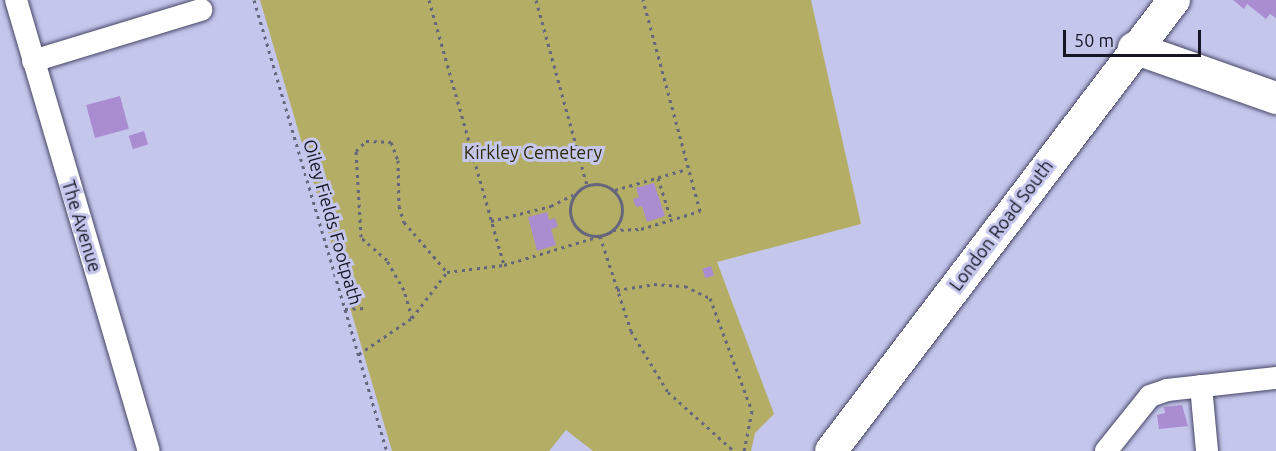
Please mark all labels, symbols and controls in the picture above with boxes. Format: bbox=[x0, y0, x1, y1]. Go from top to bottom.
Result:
scale bar bbox=[1066, 18, 1204, 56]
text: 50 m bbox=[1074, 30, 1114, 50]
street label: Oiley Fields Footpath bbox=[299, 137, 367, 307]
park label: Kirkley Cemetery bbox=[464, 141, 602, 163]
street label: London Road South bbox=[945, 155, 1057, 295]
street label: The Avenue bbox=[58, 177, 106, 275]

